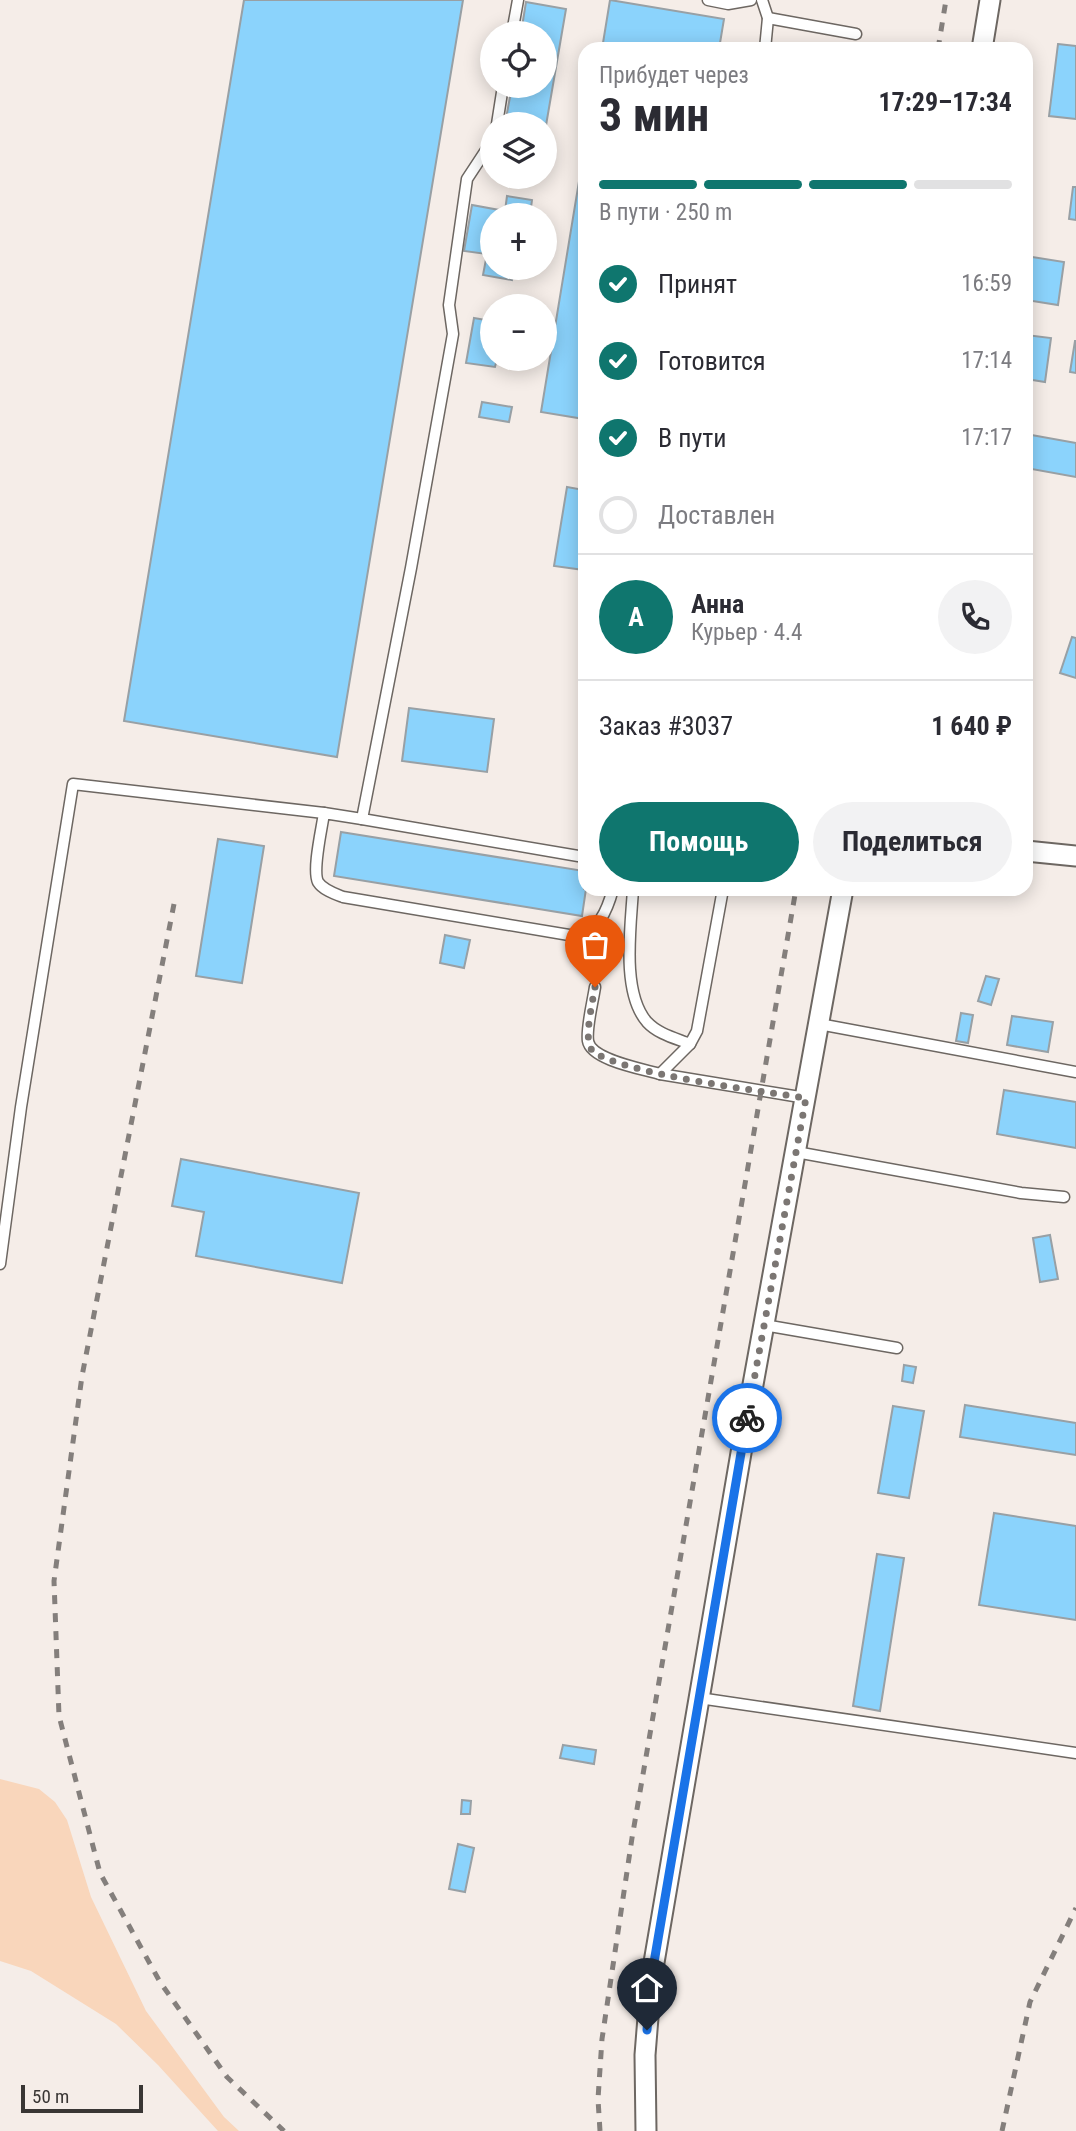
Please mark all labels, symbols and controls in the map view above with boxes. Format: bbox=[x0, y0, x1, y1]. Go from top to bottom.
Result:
map controls bbox=[480, 21, 557, 371]
button: locate bbox=[480, 21, 557, 98]
text: Прибудет через bbox=[599, 62, 749, 89]
text: 17:29–17:34 bbox=[878, 87, 1012, 117]
text: 3 мин bbox=[599, 88, 709, 142]
button: layers bbox=[480, 112, 557, 189]
text: В пути · 250 m bbox=[599, 199, 732, 226]
button: + bbox=[480, 203, 557, 280]
icon: check bbox=[599, 265, 637, 303]
text: Принят bbox=[658, 269, 737, 299]
text: 16:59 bbox=[961, 270, 1012, 297]
button: − bbox=[480, 294, 557, 371]
icon: check bbox=[599, 342, 637, 380]
text: Готовится bbox=[658, 346, 766, 376]
text: 17:14 bbox=[961, 347, 1012, 374]
icon: check bbox=[599, 419, 637, 457]
text: В пути bbox=[658, 423, 727, 453]
text: 17:17 bbox=[961, 424, 1012, 451]
text: Доставлен bbox=[658, 500, 775, 530]
button: phone bbox=[938, 580, 1012, 654]
text: Анна bbox=[691, 589, 744, 619]
text: А bbox=[628, 602, 644, 632]
text: Курьер · 4.4 bbox=[691, 619, 802, 646]
text: Заказ #3037 bbox=[599, 711, 733, 741]
text: 1 640 ₽ bbox=[931, 711, 1012, 741]
button: Помощь bbox=[599, 802, 799, 882]
button: Поделиться bbox=[813, 802, 1012, 882]
pin bbox=[565, 915, 625, 987]
icon: bag bbox=[576, 926, 614, 964]
courier bbox=[712, 1383, 782, 1453]
icon: bike bbox=[728, 1399, 766, 1437]
pin bbox=[617, 1958, 677, 2030]
icon: home bbox=[628, 1969, 666, 2007]
scale bar bbox=[21, 2082, 144, 2114]
text: 50 m bbox=[32, 2085, 69, 2108]

